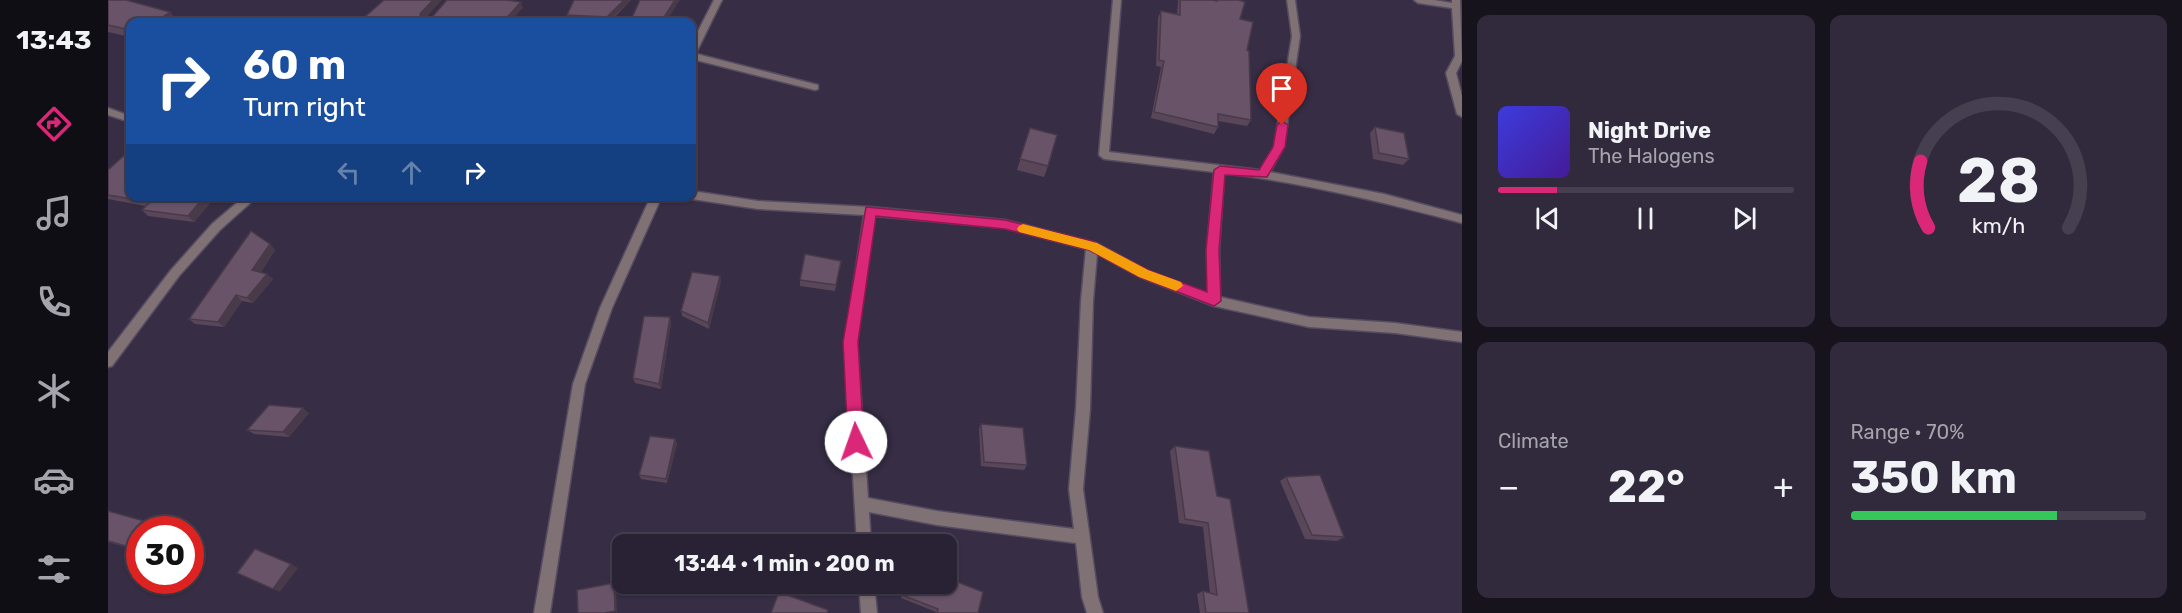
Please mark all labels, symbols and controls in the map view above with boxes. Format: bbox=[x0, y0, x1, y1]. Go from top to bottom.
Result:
text: 13:43 bbox=[16, 24, 92, 56]
text: 60 m bbox=[243, 40, 346, 90]
icon: right bbox=[144, 42, 222, 120]
pin bbox=[1256, 63, 1307, 125]
icon: arrive bbox=[1265, 72, 1298, 105]
text: Turn right bbox=[243, 91, 366, 123]
icon: directions bbox=[33, 103, 75, 145]
text: Night Drive bbox=[1588, 117, 1711, 144]
text: The Halogens bbox=[1588, 144, 1715, 168]
text: 28 bbox=[1957, 144, 2040, 218]
icon: left bbox=[332, 156, 365, 189]
icon: ahead bbox=[395, 156, 428, 189]
icon: right bbox=[458, 156, 491, 189]
icon: music bbox=[33, 192, 75, 234]
icon: previous bbox=[1531, 202, 1564, 235]
icon: pause bbox=[1629, 202, 1662, 235]
icon: next bbox=[1728, 202, 1761, 235]
text: km/h bbox=[1971, 213, 2025, 238]
icon: phone bbox=[33, 281, 75, 323]
icon: climate bbox=[33, 370, 75, 412]
position arrow bbox=[824, 410, 888, 474]
text: Range · 70% bbox=[1851, 420, 1964, 444]
text: Climate bbox=[1498, 429, 1569, 453]
text: 350 km bbox=[1851, 451, 2017, 504]
icon: car bbox=[33, 459, 75, 501]
text: 22° bbox=[1608, 460, 1685, 513]
text: − bbox=[1498, 467, 1519, 506]
text: + bbox=[1773, 467, 1793, 506]
speed limit sign: 30 bbox=[126, 516, 204, 594]
icon: filters bbox=[33, 548, 75, 590]
text: 13:44 · 1 min · 200 m bbox=[674, 550, 895, 577]

